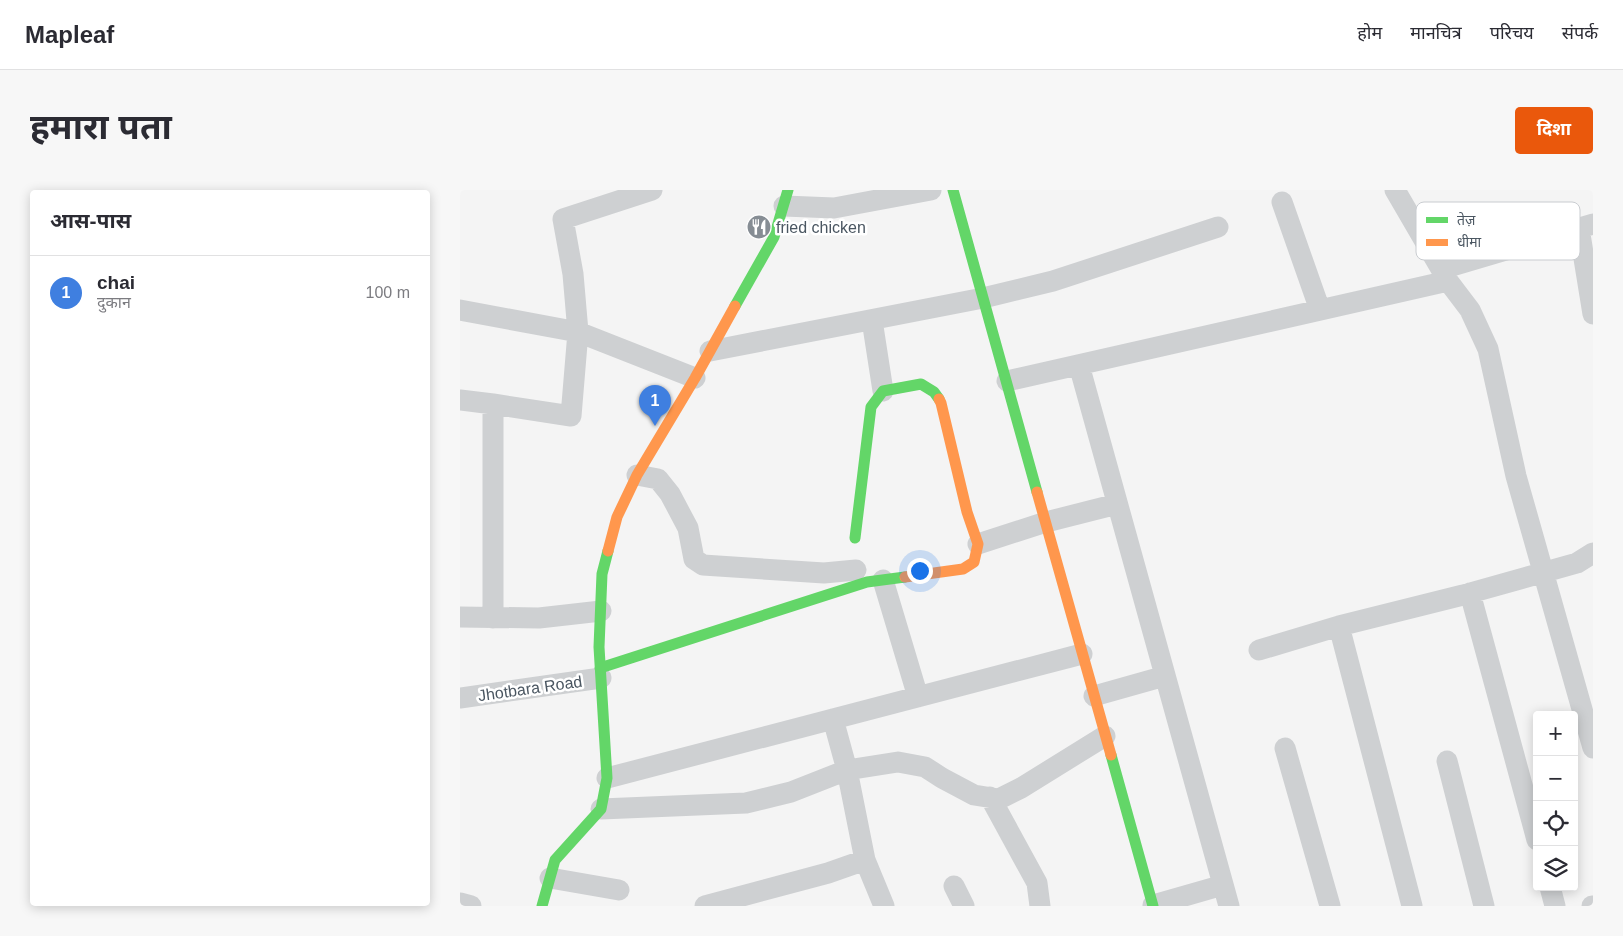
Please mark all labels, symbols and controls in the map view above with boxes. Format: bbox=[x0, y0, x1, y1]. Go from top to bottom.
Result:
text: Mapleaf bbox=[25, 21, 114, 48]
text: होम bbox=[1357, 23, 1382, 43]
text: मानचित्र bbox=[1410, 23, 1462, 43]
text: परिचय bbox=[1490, 23, 1534, 43]
text: संपर्क bbox=[1562, 23, 1598, 43]
text: हमारा पता bbox=[30, 107, 172, 146]
button: दिशा bbox=[1515, 107, 1593, 154]
legend bbox=[1416, 202, 1580, 260]
text: आस-पास bbox=[50, 209, 131, 232]
text: तेज़ bbox=[1457, 211, 1476, 228]
restaurant icon: fried chicken bbox=[746, 214, 772, 240]
place label: fried chicken bbox=[776, 219, 866, 236]
text: धीमा bbox=[1457, 234, 1482, 250]
text: chai bbox=[97, 272, 135, 293]
text: 1 bbox=[62, 284, 70, 301]
text: 100 m bbox=[366, 284, 410, 301]
text: दुकान bbox=[97, 294, 131, 311]
pin: 1 bbox=[639, 385, 671, 426]
your location bbox=[907, 558, 933, 584]
street label: Jhotbara Road bbox=[477, 673, 583, 704]
map controls bbox=[1533, 711, 1578, 891]
button: + bbox=[1533, 711, 1578, 756]
button: − bbox=[1533, 756, 1578, 801]
button: locate bbox=[1533, 801, 1578, 846]
button: layers bbox=[1533, 846, 1578, 891]

